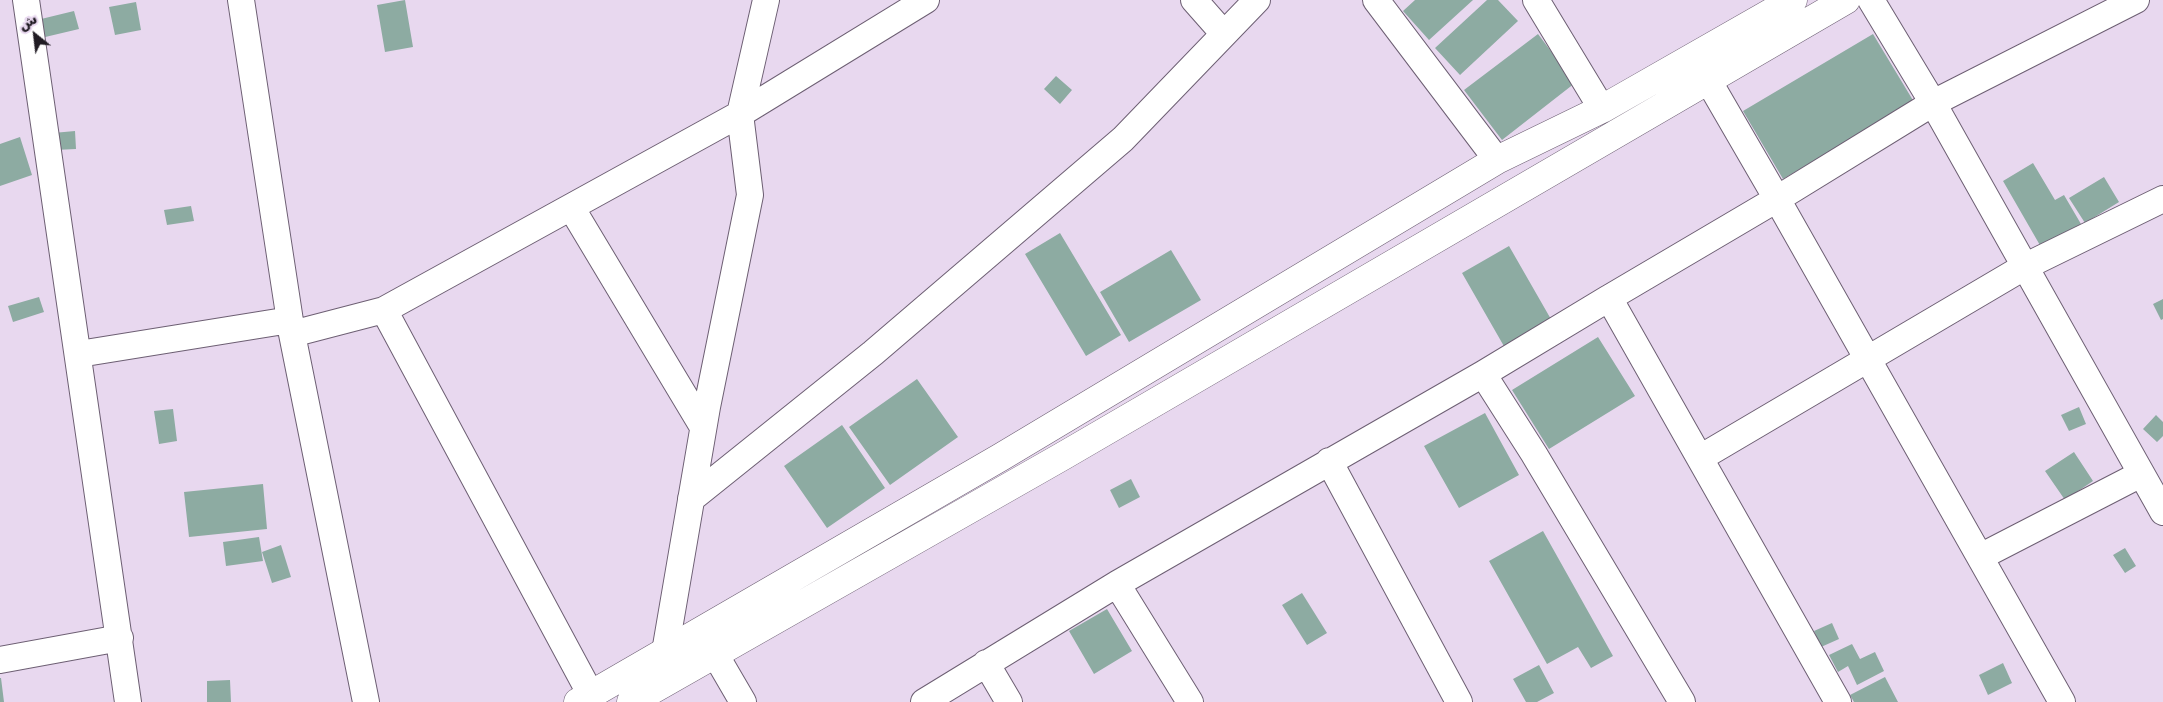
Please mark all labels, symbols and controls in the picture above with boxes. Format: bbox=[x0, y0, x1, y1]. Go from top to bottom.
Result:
north arrow bbox=[10, 10, 60, 60]
text: ش bbox=[15, 10, 40, 34]

